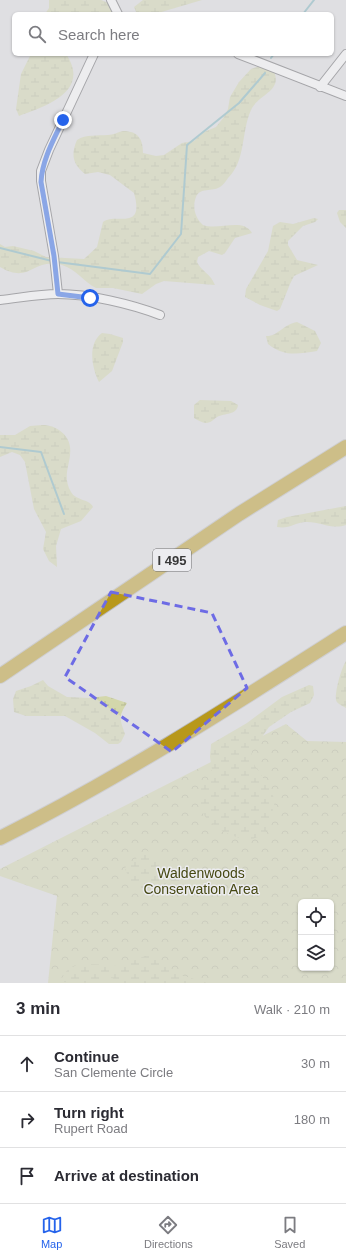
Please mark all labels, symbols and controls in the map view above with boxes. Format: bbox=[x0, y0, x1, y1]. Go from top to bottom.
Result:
search box bbox=[12, 12, 334, 56]
icon: search bbox=[26, 23, 48, 45]
text: Search here bbox=[58, 26, 140, 43]
route end bbox=[54, 111, 72, 129]
route start bbox=[81, 289, 99, 307]
road number: I 495 bbox=[153, 549, 191, 571]
park label: Waldenwoods Conservation Area bbox=[143, 865, 259, 897]
map controls bbox=[298, 899, 334, 971]
button: locate bbox=[298, 899, 334, 935]
button: layers bbox=[298, 935, 334, 971]
text: 3 min bbox=[16, 999, 60, 1018]
text: Walk · 210 m bbox=[254, 1002, 330, 1017]
text: Continue bbox=[54, 1048, 119, 1065]
icon: ahead bbox=[16, 1053, 38, 1075]
text: 30 m bbox=[301, 1056, 330, 1071]
text: San Clemente Circle bbox=[54, 1065, 173, 1080]
text: Turn right bbox=[54, 1104, 124, 1121]
icon: right bbox=[16, 1109, 38, 1131]
text: 180 m bbox=[294, 1112, 330, 1127]
text: Rupert Road bbox=[54, 1121, 128, 1136]
icon: arrive bbox=[16, 1165, 38, 1187]
text: Arrive at destination bbox=[54, 1167, 199, 1184]
tab: Map bbox=[41, 1214, 63, 1250]
tab: Directions bbox=[144, 1214, 193, 1250]
tab: Saved bbox=[274, 1214, 305, 1250]

